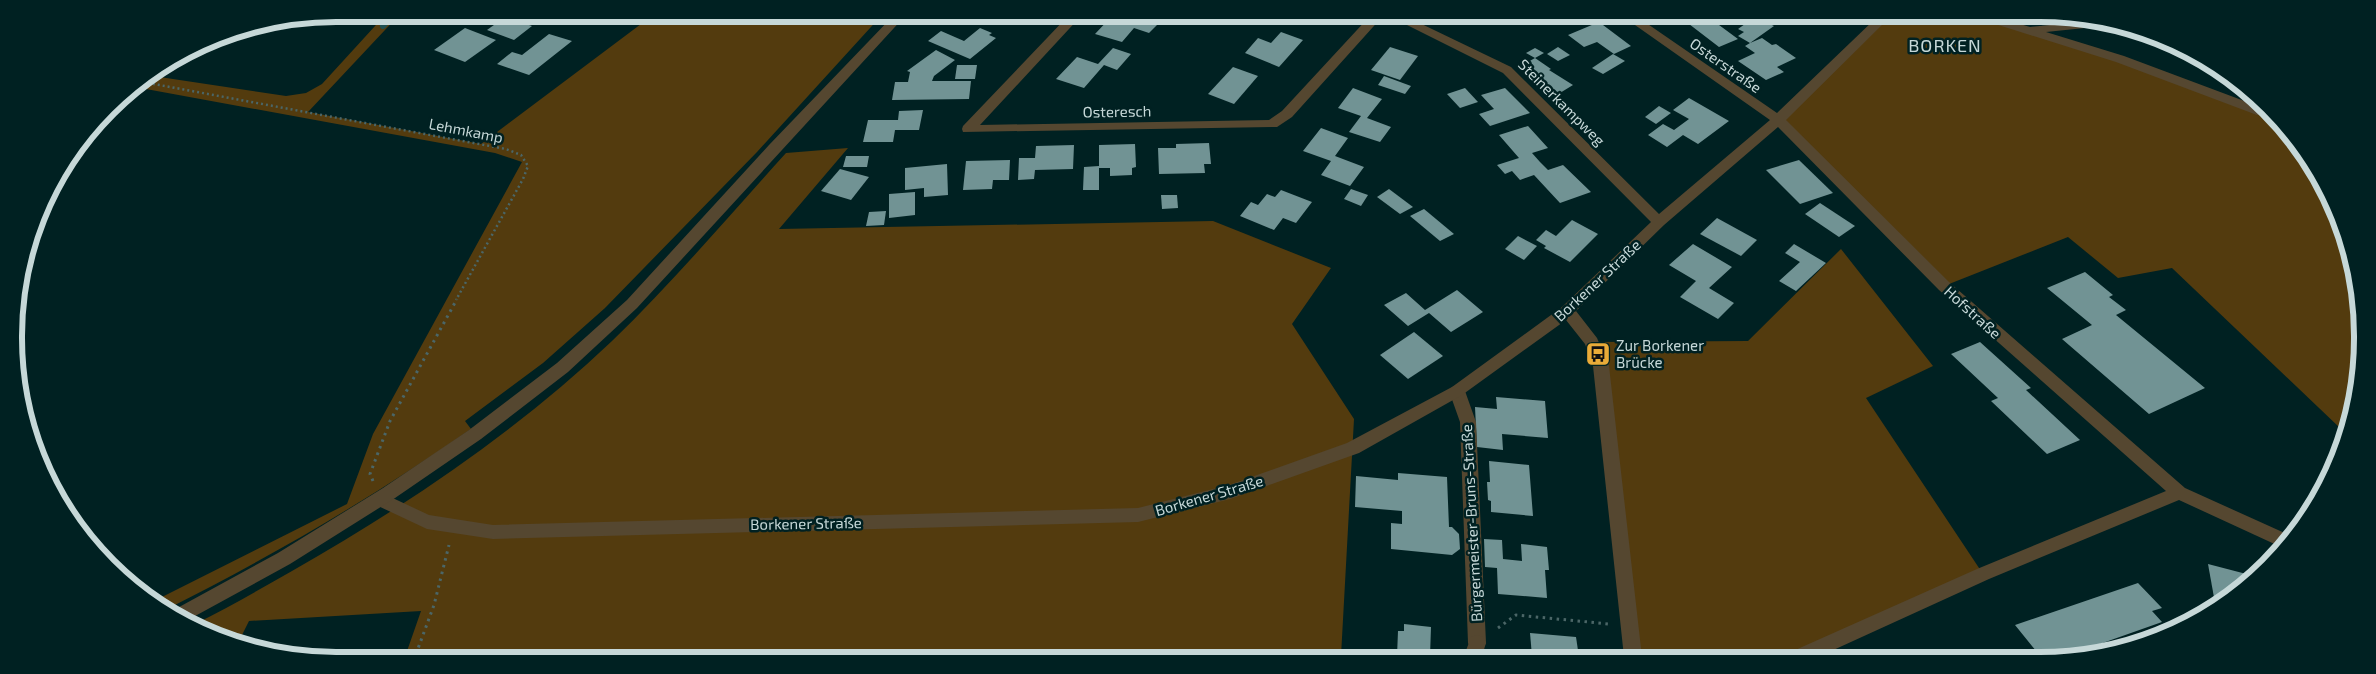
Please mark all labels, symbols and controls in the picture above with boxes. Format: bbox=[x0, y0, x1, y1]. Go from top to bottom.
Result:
street label: Osterstraße bbox=[1687, 34, 1765, 96]
district label: BORKEN bbox=[1908, 34, 1982, 56]
street label: Steinerkampweg bbox=[1515, 55, 1609, 149]
street label: Osteresch bbox=[1082, 101, 1152, 121]
street label: Lehmkamp bbox=[427, 114, 505, 146]
street label: Borkener Straße bbox=[1550, 235, 1644, 325]
street label: Hofstraße bbox=[1941, 282, 2005, 342]
place label: Zur Borkener Brücke bbox=[1616, 336, 1704, 371]
bus stop icon: Zur Borkener Brücke bbox=[1585, 341, 1611, 367]
street label: Bürgermeister-Bruns-Straße bbox=[1457, 424, 1485, 622]
street label: Borkener Straße bbox=[1153, 471, 1265, 519]
street label: Borkener Straße bbox=[750, 513, 862, 533]

